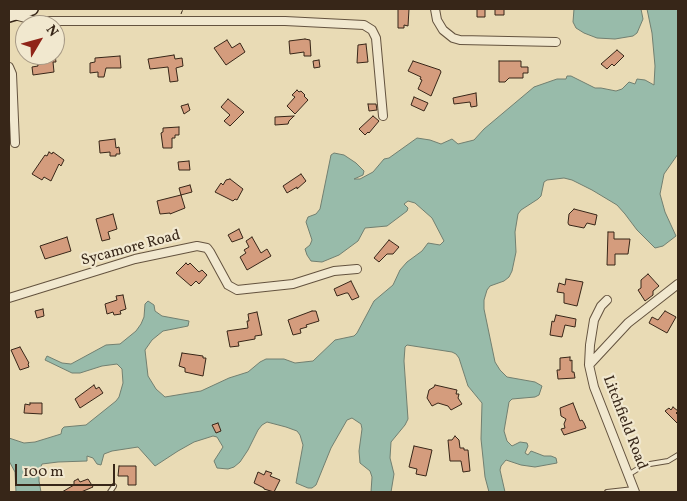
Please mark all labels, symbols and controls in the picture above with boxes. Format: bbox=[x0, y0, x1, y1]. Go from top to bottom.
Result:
north arrow bbox=[15, 15, 65, 65]
text: N bbox=[41, 21, 62, 41]
street label: Sycamore Road bbox=[79, 227, 183, 271]
street label: Litchfield Road bbox=[598, 373, 650, 473]
scale bar bbox=[18, 454, 118, 486]
text: 100 m bbox=[23, 462, 63, 483]

